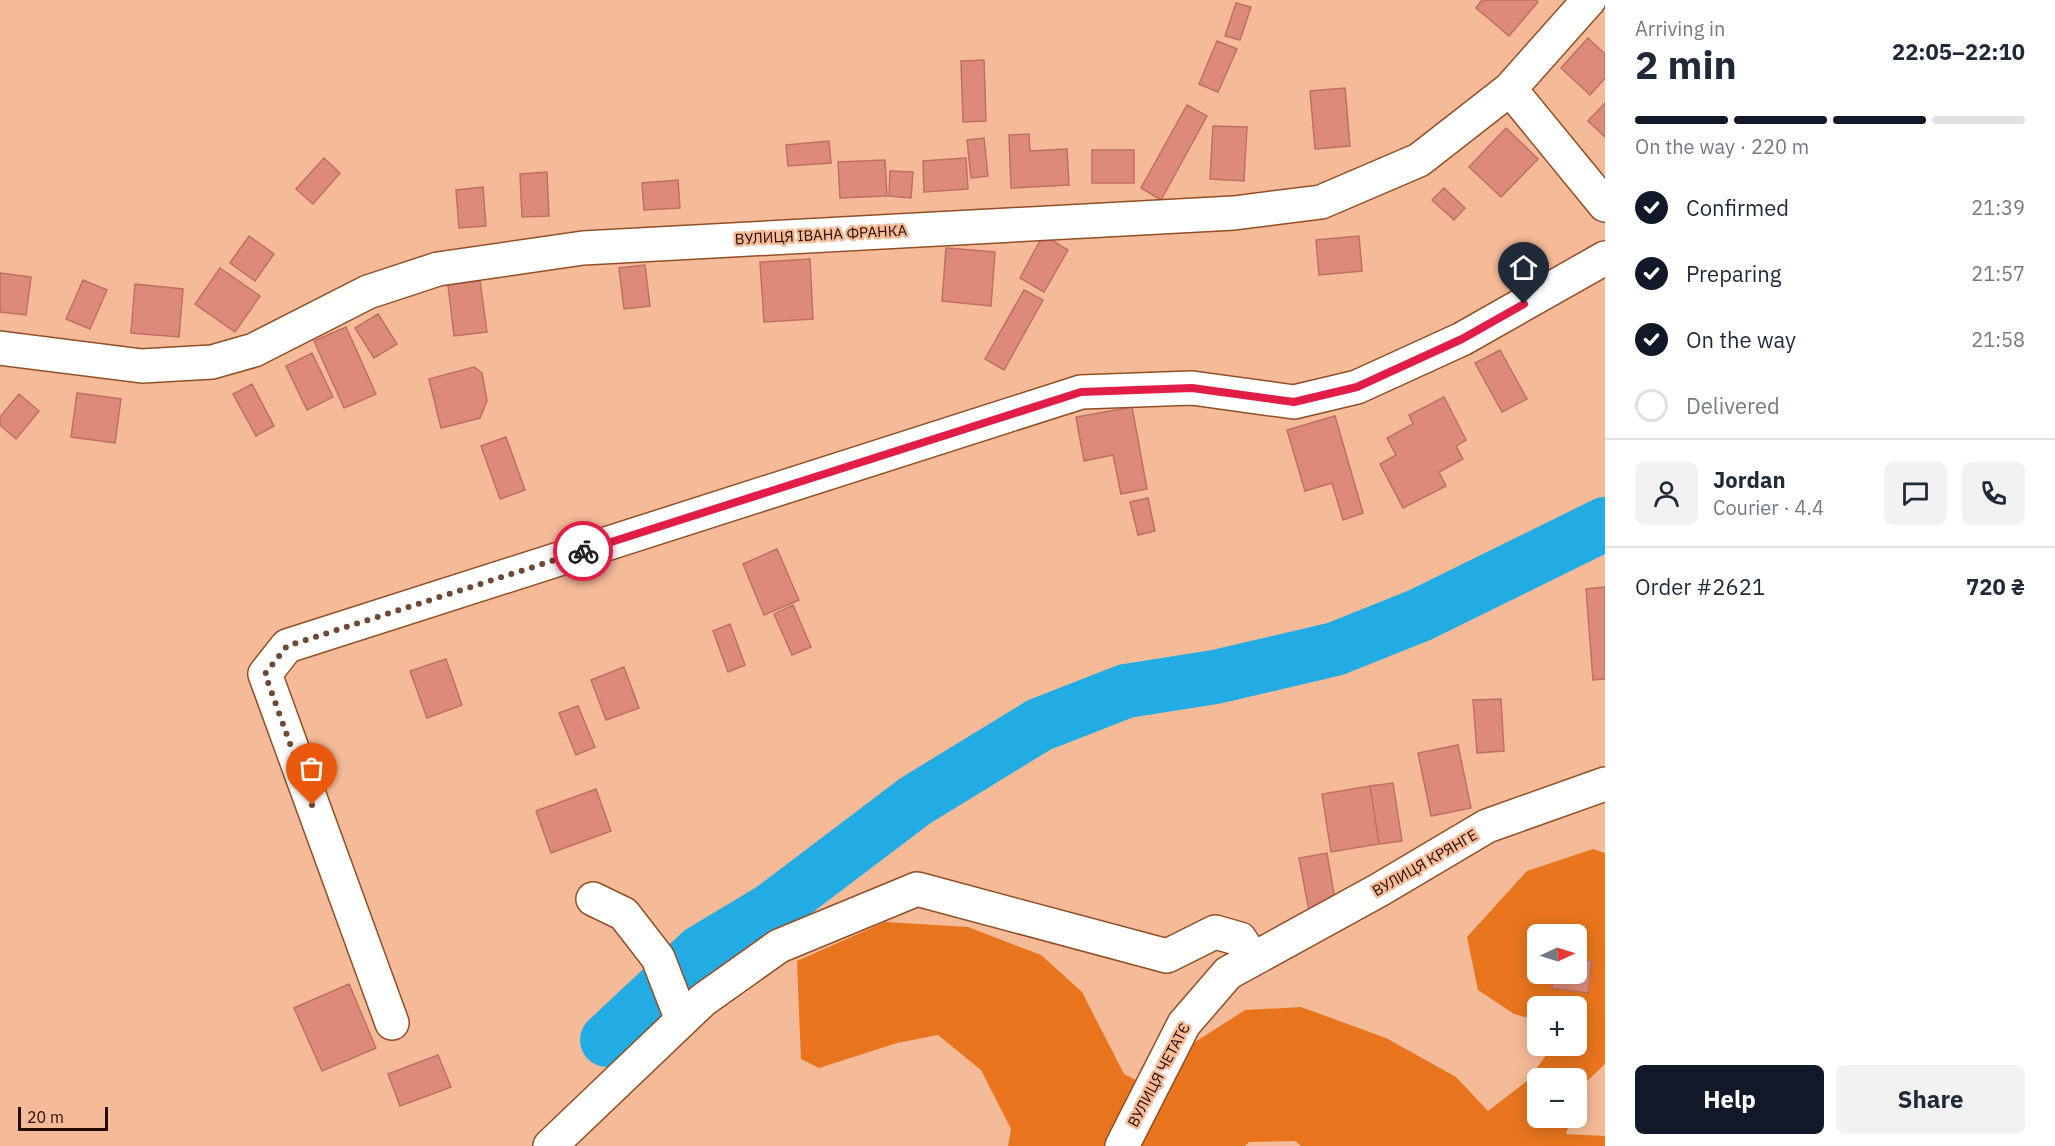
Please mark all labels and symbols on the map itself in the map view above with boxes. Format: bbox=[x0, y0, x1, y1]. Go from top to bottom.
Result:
street label: ВУЛИЦЯ ІВАНА ФРАНКА bbox=[734, 220, 908, 249]
pin bbox=[1498, 242, 1549, 304]
courier bbox=[553, 521, 613, 581]
pin bbox=[286, 743, 337, 805]
street label: ВУЛИЦЯ КРЯНГЕ bbox=[1369, 825, 1481, 900]
north arrow bbox=[1527, 924, 1587, 984]
street label: ВУЛИЦЯ ЧЕТАТЄ bbox=[1123, 1020, 1194, 1130]
scale bar bbox=[18, 1104, 108, 1132]

